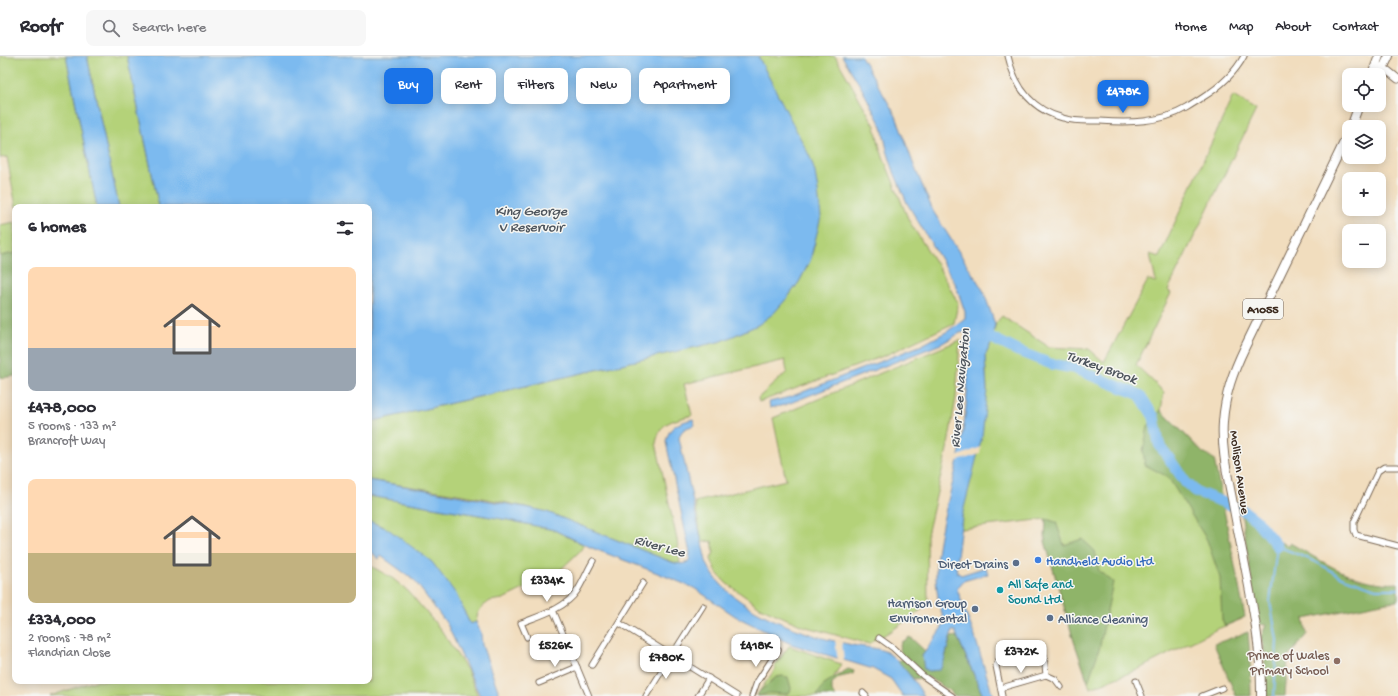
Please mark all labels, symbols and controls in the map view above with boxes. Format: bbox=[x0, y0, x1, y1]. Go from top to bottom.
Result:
search box bbox=[86, 10, 366, 46]
text: Roofr bbox=[20, 16, 62, 39]
icon: search bbox=[100, 17, 122, 39]
text: Search here bbox=[132, 19, 206, 37]
text: Home bbox=[1175, 19, 1207, 36]
text: Map bbox=[1229, 19, 1253, 36]
text: About bbox=[1275, 19, 1311, 36]
text: Contact bbox=[1333, 19, 1378, 36]
chip: Buy bbox=[384, 68, 433, 104]
chip: Rent bbox=[441, 68, 496, 104]
chip: Filters bbox=[504, 68, 568, 104]
chip: New bbox=[576, 68, 631, 104]
chip: Apartment bbox=[639, 68, 730, 104]
map controls bbox=[1342, 68, 1386, 268]
button: locate bbox=[1342, 68, 1386, 112]
pin: £478K bbox=[1095, 80, 1151, 114]
text: £478K bbox=[1107, 85, 1139, 100]
button: layers bbox=[1342, 120, 1386, 164]
button: + bbox=[1342, 172, 1386, 216]
water label: King George V Reservoir bbox=[495, 204, 568, 237]
icon: filters bbox=[334, 217, 356, 239]
text: 6 homes bbox=[28, 218, 86, 238]
button: − bbox=[1342, 224, 1386, 268]
icon: home bbox=[156, 293, 228, 365]
road number: A1055 bbox=[1243, 299, 1283, 319]
water label: River Lee Navigation bbox=[948, 328, 975, 448]
water label: Turkey Brook bbox=[1064, 348, 1140, 390]
text: £478,000 bbox=[28, 399, 96, 419]
text: 5 rooms · 133 m² bbox=[28, 419, 116, 434]
street label: Mollison Avenue bbox=[1225, 430, 1252, 515]
text: Brancroft Way bbox=[28, 434, 105, 449]
icon: home bbox=[156, 505, 228, 577]
water label: River Lee bbox=[632, 533, 687, 563]
marker: Handheld Audio Ltd bbox=[1033, 555, 1043, 565]
place label: Handheld Audio Ltd bbox=[1046, 555, 1155, 570]
place label: Direct Drains bbox=[938, 558, 1009, 573]
marker: Direct Drains bbox=[1011, 558, 1021, 568]
pin: £334K bbox=[519, 569, 575, 603]
text: £334K bbox=[531, 574, 563, 589]
place label: All Safe and Sound Ltd bbox=[1008, 578, 1074, 608]
marker: All Safe and Sound Ltd bbox=[995, 585, 1005, 595]
place label: Harrison Group Environmental bbox=[888, 597, 968, 627]
marker: Harrison Group Environmental bbox=[970, 604, 980, 614]
text: £334,000 bbox=[28, 611, 96, 631]
marker: Alliance Cleaning bbox=[1045, 613, 1055, 623]
place label: Alliance Cleaning bbox=[1058, 613, 1148, 628]
text: 2 rooms · 78 m² bbox=[28, 631, 111, 646]
pin: £526K bbox=[527, 634, 583, 668]
pin: £418K bbox=[728, 634, 784, 668]
text: £526K bbox=[539, 639, 571, 654]
text: £418K bbox=[740, 639, 772, 654]
pin: £372K bbox=[993, 640, 1049, 674]
text: £372K bbox=[1005, 645, 1037, 660]
text: Flandrian Close bbox=[28, 646, 111, 661]
pin: £780K bbox=[638, 646, 694, 680]
place label: Prince of Wales Primary School bbox=[1247, 649, 1330, 679]
text: £780K bbox=[649, 651, 683, 666]
marker: Prince of Wales Primary School bbox=[1332, 656, 1342, 666]

